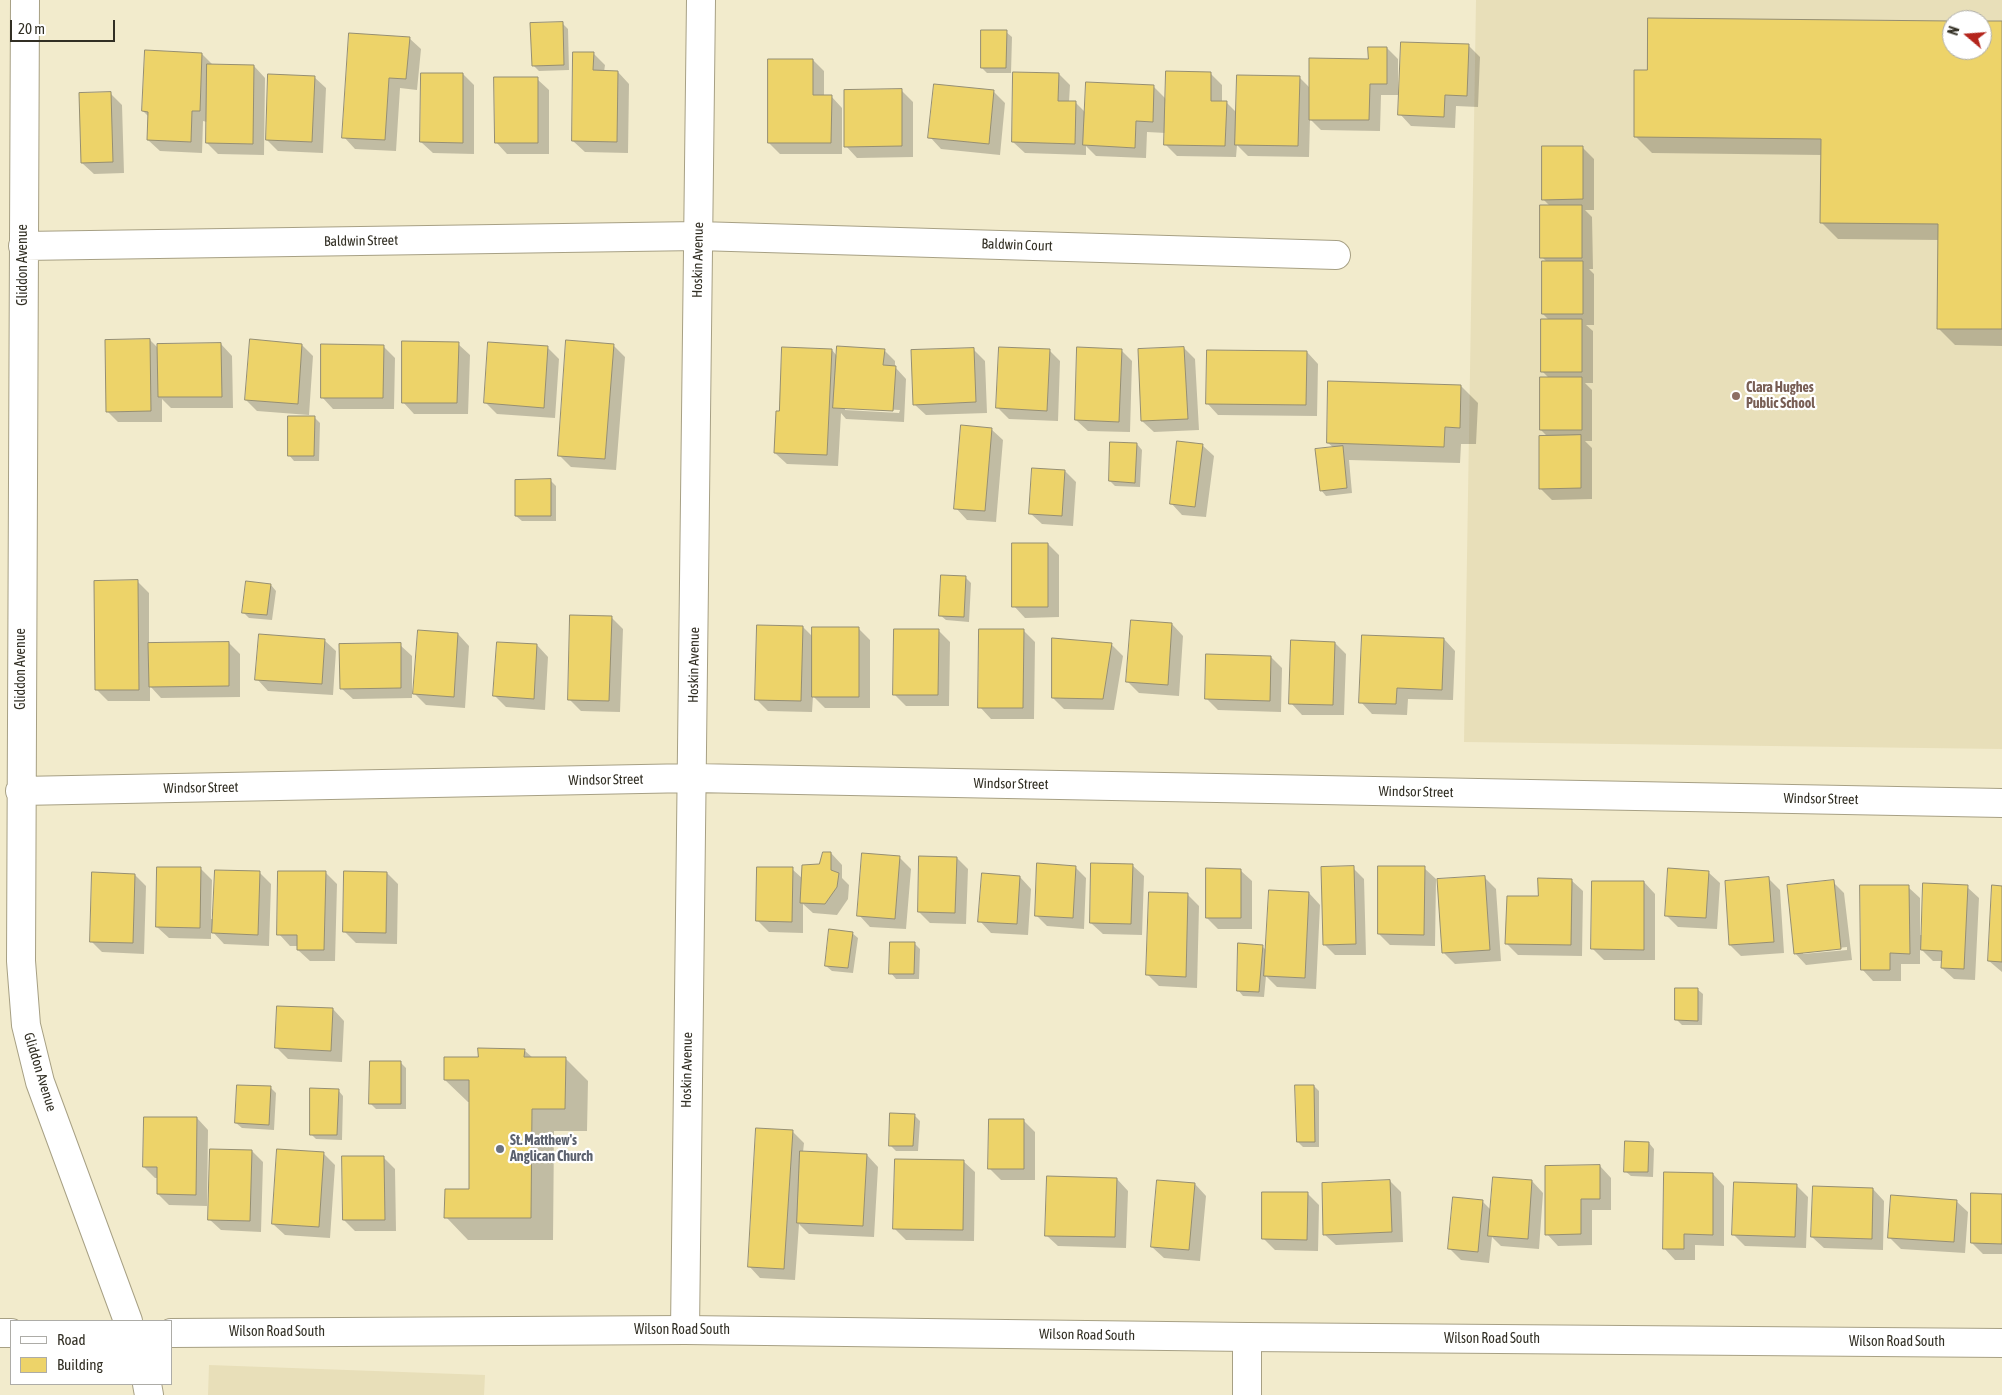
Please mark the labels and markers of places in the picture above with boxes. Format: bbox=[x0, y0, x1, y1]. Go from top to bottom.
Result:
place label: Clara Hughes Public School bbox=[1746, 380, 1815, 412]
marker: Clara Hughes Public School bbox=[1730, 390, 1742, 402]
place label: St. Matthew's Anglican Church bbox=[510, 1133, 593, 1166]
marker: St. Matthew's Anglican Church bbox=[494, 1143, 506, 1155]

